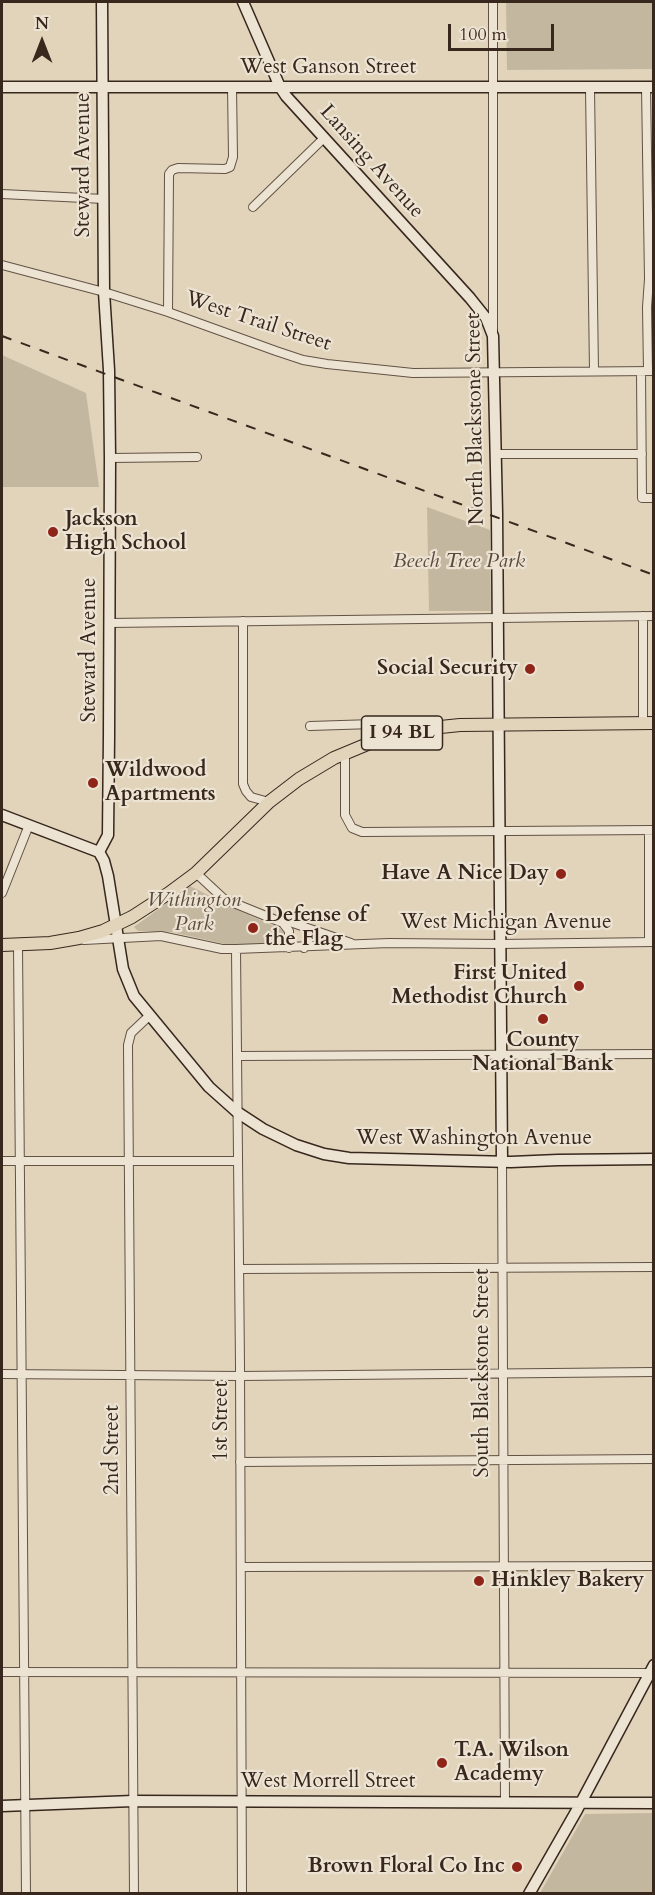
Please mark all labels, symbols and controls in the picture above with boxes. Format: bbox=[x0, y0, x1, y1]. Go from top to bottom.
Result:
north arrow bbox=[12, 12, 72, 72]
scale bar bbox=[451, 12, 558, 50]
text: N bbox=[35, 13, 49, 35]
text: 100 m bbox=[459, 22, 507, 47]
street label: West Ganson Street bbox=[240, 55, 416, 81]
street label: Steward Avenue bbox=[71, 92, 97, 238]
street label: Lansing Avenue bbox=[313, 100, 429, 224]
street label: West Trail Street bbox=[182, 287, 334, 357]
street label: North Blackstone Street bbox=[462, 312, 490, 526]
place label: Jackson High School bbox=[65, 507, 186, 557]
marker: Jackson High School bbox=[46, 525, 60, 539]
park label: Beech Tree Park bbox=[393, 549, 525, 575]
street label: Steward Avenue bbox=[77, 577, 103, 723]
place label: Social Security bbox=[377, 656, 518, 682]
marker: Social Security bbox=[523, 662, 537, 676]
road number: I 94 BL bbox=[362, 716, 442, 750]
place label: Wildwood Apartments bbox=[105, 758, 216, 808]
marker: Wildwood Apartments bbox=[86, 776, 100, 790]
place label: Have A Nice Day bbox=[381, 861, 549, 887]
marker: Have A Nice Day bbox=[554, 867, 568, 881]
park label: Withington Park bbox=[147, 888, 241, 938]
place label: Defense of the Flag bbox=[265, 903, 367, 953]
street label: West Michigan Avenue bbox=[400, 910, 612, 936]
marker: Defense of the Flag bbox=[246, 921, 260, 935]
place label: First United Methodist Church bbox=[392, 961, 567, 1011]
marker: First United Methodist Church bbox=[572, 979, 586, 993]
marker: County National Bank bbox=[536, 1012, 550, 1026]
place label: County National Bank bbox=[472, 1028, 614, 1078]
street label: West Washington Avenue bbox=[356, 1126, 592, 1152]
street label: South Blackstone Street bbox=[470, 1268, 496, 1478]
street label: 1st Street bbox=[209, 1381, 235, 1461]
street label: 2nd Street bbox=[100, 1405, 126, 1495]
place label: Hinkley Bakery bbox=[491, 1568, 644, 1594]
marker: Hinkley Bakery bbox=[472, 1574, 486, 1588]
place label: T.A. Wilson Academy bbox=[454, 1738, 569, 1788]
marker: T.A. Wilson Academy bbox=[435, 1756, 449, 1770]
street label: West Morrell Street bbox=[241, 1769, 415, 1795]
place label: Brown Floral Co Inc bbox=[307, 1854, 505, 1880]
marker: Brown Floral Co Inc bbox=[510, 1860, 524, 1874]

